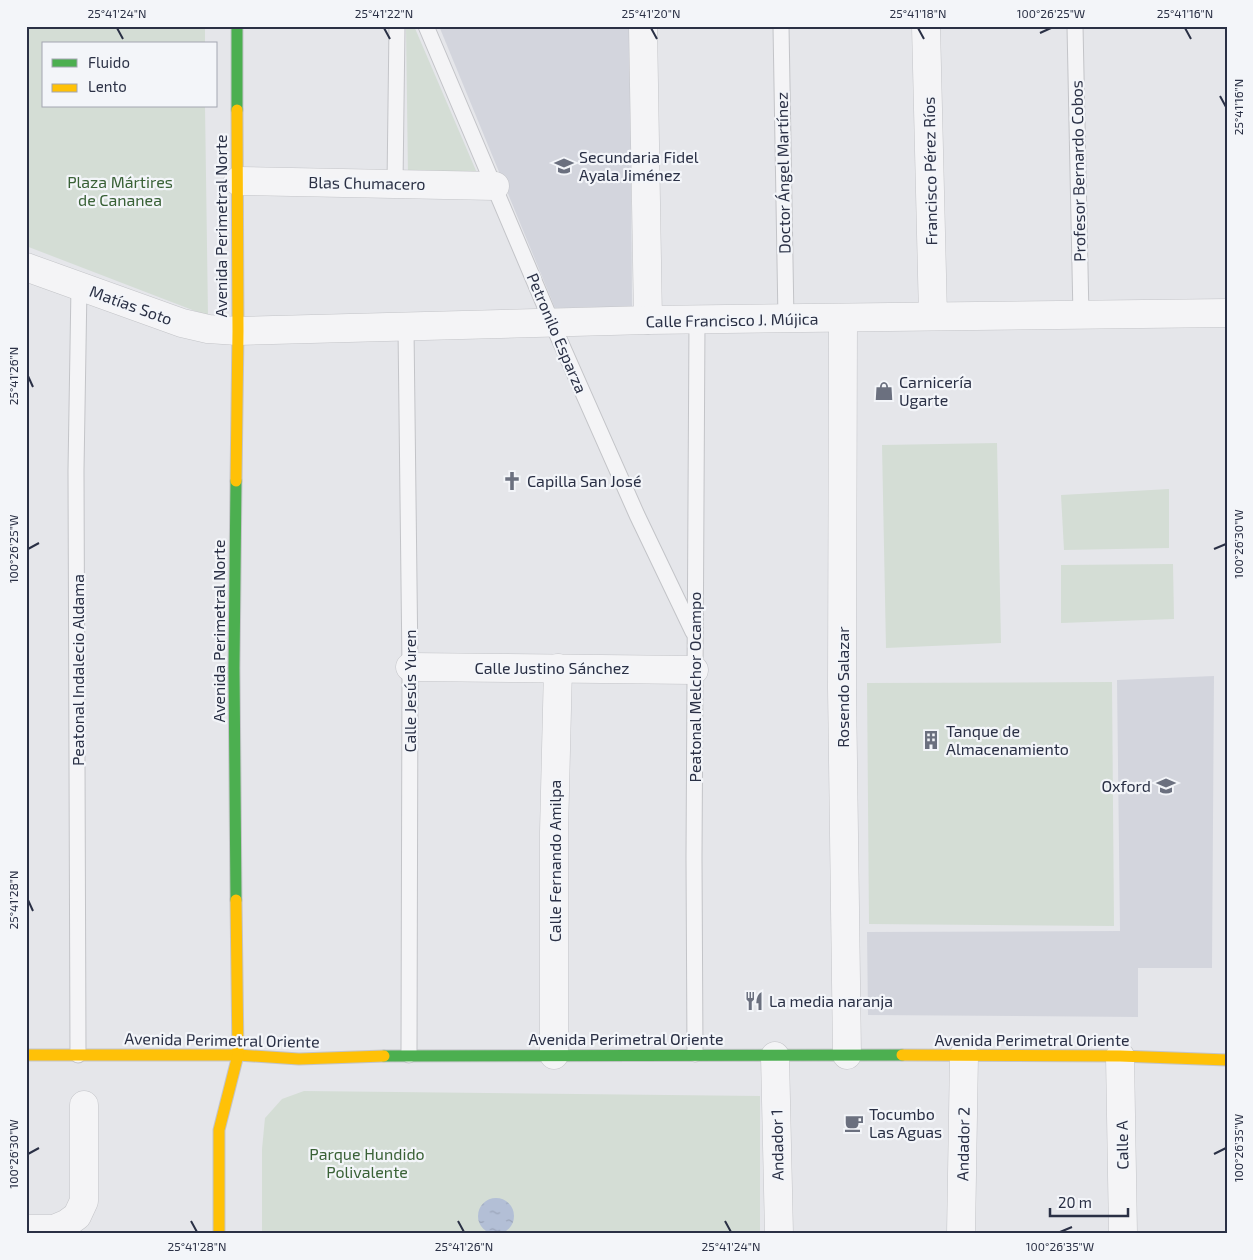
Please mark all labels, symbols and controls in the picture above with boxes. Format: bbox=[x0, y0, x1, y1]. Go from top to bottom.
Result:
text: 25°41'24"N bbox=[88, 6, 146, 20]
text: 25°41'22"N bbox=[355, 6, 413, 20]
text: 25°41'20"N bbox=[622, 6, 680, 20]
text: 25°41'18"N bbox=[890, 6, 946, 20]
text: 100°26'25"W bbox=[1017, 6, 1085, 20]
text: 25°41'16"N bbox=[1157, 6, 1213, 20]
legend bbox=[42, 42, 218, 108]
text: Fluido bbox=[88, 53, 130, 71]
text: Lento bbox=[88, 77, 127, 95]
text: 25°41'16"N bbox=[1231, 79, 1245, 135]
street label: Profesor Bernardo Cobos bbox=[1066, 80, 1089, 262]
street label: Doctor Ángel Martínez bbox=[772, 92, 793, 254]
street label: Francisco Pérez Ríos bbox=[919, 97, 940, 246]
street label: Avenida Perimetral Norte bbox=[211, 134, 230, 318]
place label: Secundaria Fidel Ayala Jiménez bbox=[579, 147, 699, 184]
school or university icon: Secundaria Fidel Ayala Jiménez bbox=[553, 155, 575, 177]
park label: Plaza Mártires de Cananea bbox=[67, 172, 173, 209]
street label: Blas Chumacero bbox=[308, 172, 426, 193]
street label: Petronilo Esparza bbox=[524, 270, 591, 396]
street label: Matías Soto bbox=[87, 281, 175, 328]
street label: Calle Francisco J. Mújica bbox=[645, 308, 819, 332]
text: 25°41'26"N bbox=[6, 347, 20, 405]
place label: Carnicería Ugarte bbox=[899, 372, 972, 409]
shop icon: Carnicería Ugarte bbox=[873, 380, 895, 402]
church icon: Capilla San José bbox=[501, 470, 523, 492]
place label: Capilla San José bbox=[527, 471, 642, 490]
text: 100°26'30"W bbox=[1231, 509, 1245, 579]
text: 100°26'25"W bbox=[6, 515, 20, 583]
street label: Avenida Perimetral Norte bbox=[209, 539, 228, 723]
street label: Peatonal Indalecio Aldama bbox=[68, 574, 87, 766]
street label: Peatonal Melchor Ocampo bbox=[685, 592, 704, 782]
street label: Rosendo Salazar bbox=[833, 626, 852, 748]
street label: Calle Jesús Yuren bbox=[400, 629, 419, 753]
street label: Calle Justino Sánchez bbox=[475, 658, 629, 677]
place label: Tanque de Almacenamiento bbox=[946, 721, 1069, 758]
building icon: Tanque de Almacenamiento bbox=[920, 729, 942, 751]
school or university icon: Oxford bbox=[1155, 775, 1177, 797]
place label: Oxford bbox=[1101, 776, 1151, 795]
street label: Calle Fernando Amilpa bbox=[545, 780, 564, 942]
text: 25°41'28"N bbox=[6, 871, 20, 929]
restaurant icon: La media naranja bbox=[743, 990, 765, 1012]
place label: La media naranja bbox=[769, 991, 893, 1011]
street label: Avenida Perimetral Oriente bbox=[124, 1028, 320, 1051]
street label: Avenida Perimetral Oriente bbox=[528, 1029, 724, 1048]
street label: Avenida Perimetral Oriente bbox=[934, 1030, 1130, 1049]
place label: Tocumbo Las Aguas bbox=[869, 1104, 942, 1141]
street label: Andador 2 bbox=[952, 1107, 973, 1181]
street label: Andador 1 bbox=[766, 1109, 787, 1181]
cafe icon: Tocumbo Las Aguas bbox=[843, 1112, 865, 1134]
text: 100°26'35"W bbox=[1231, 1114, 1245, 1182]
text: 100°26'30"W bbox=[6, 1119, 20, 1189]
street label: Calle A bbox=[1112, 1120, 1131, 1170]
park label: Parque Hundido Polivalente bbox=[309, 1144, 425, 1181]
scale bar bbox=[1050, 1185, 1128, 1217]
text: 20 m bbox=[1058, 1193, 1092, 1211]
text: 25°41'28"N bbox=[168, 1239, 226, 1253]
text: 25°41'26"N bbox=[435, 1239, 493, 1253]
text: 25°41'24"N bbox=[702, 1239, 760, 1253]
text: 100°26'35"W bbox=[1026, 1239, 1094, 1253]

